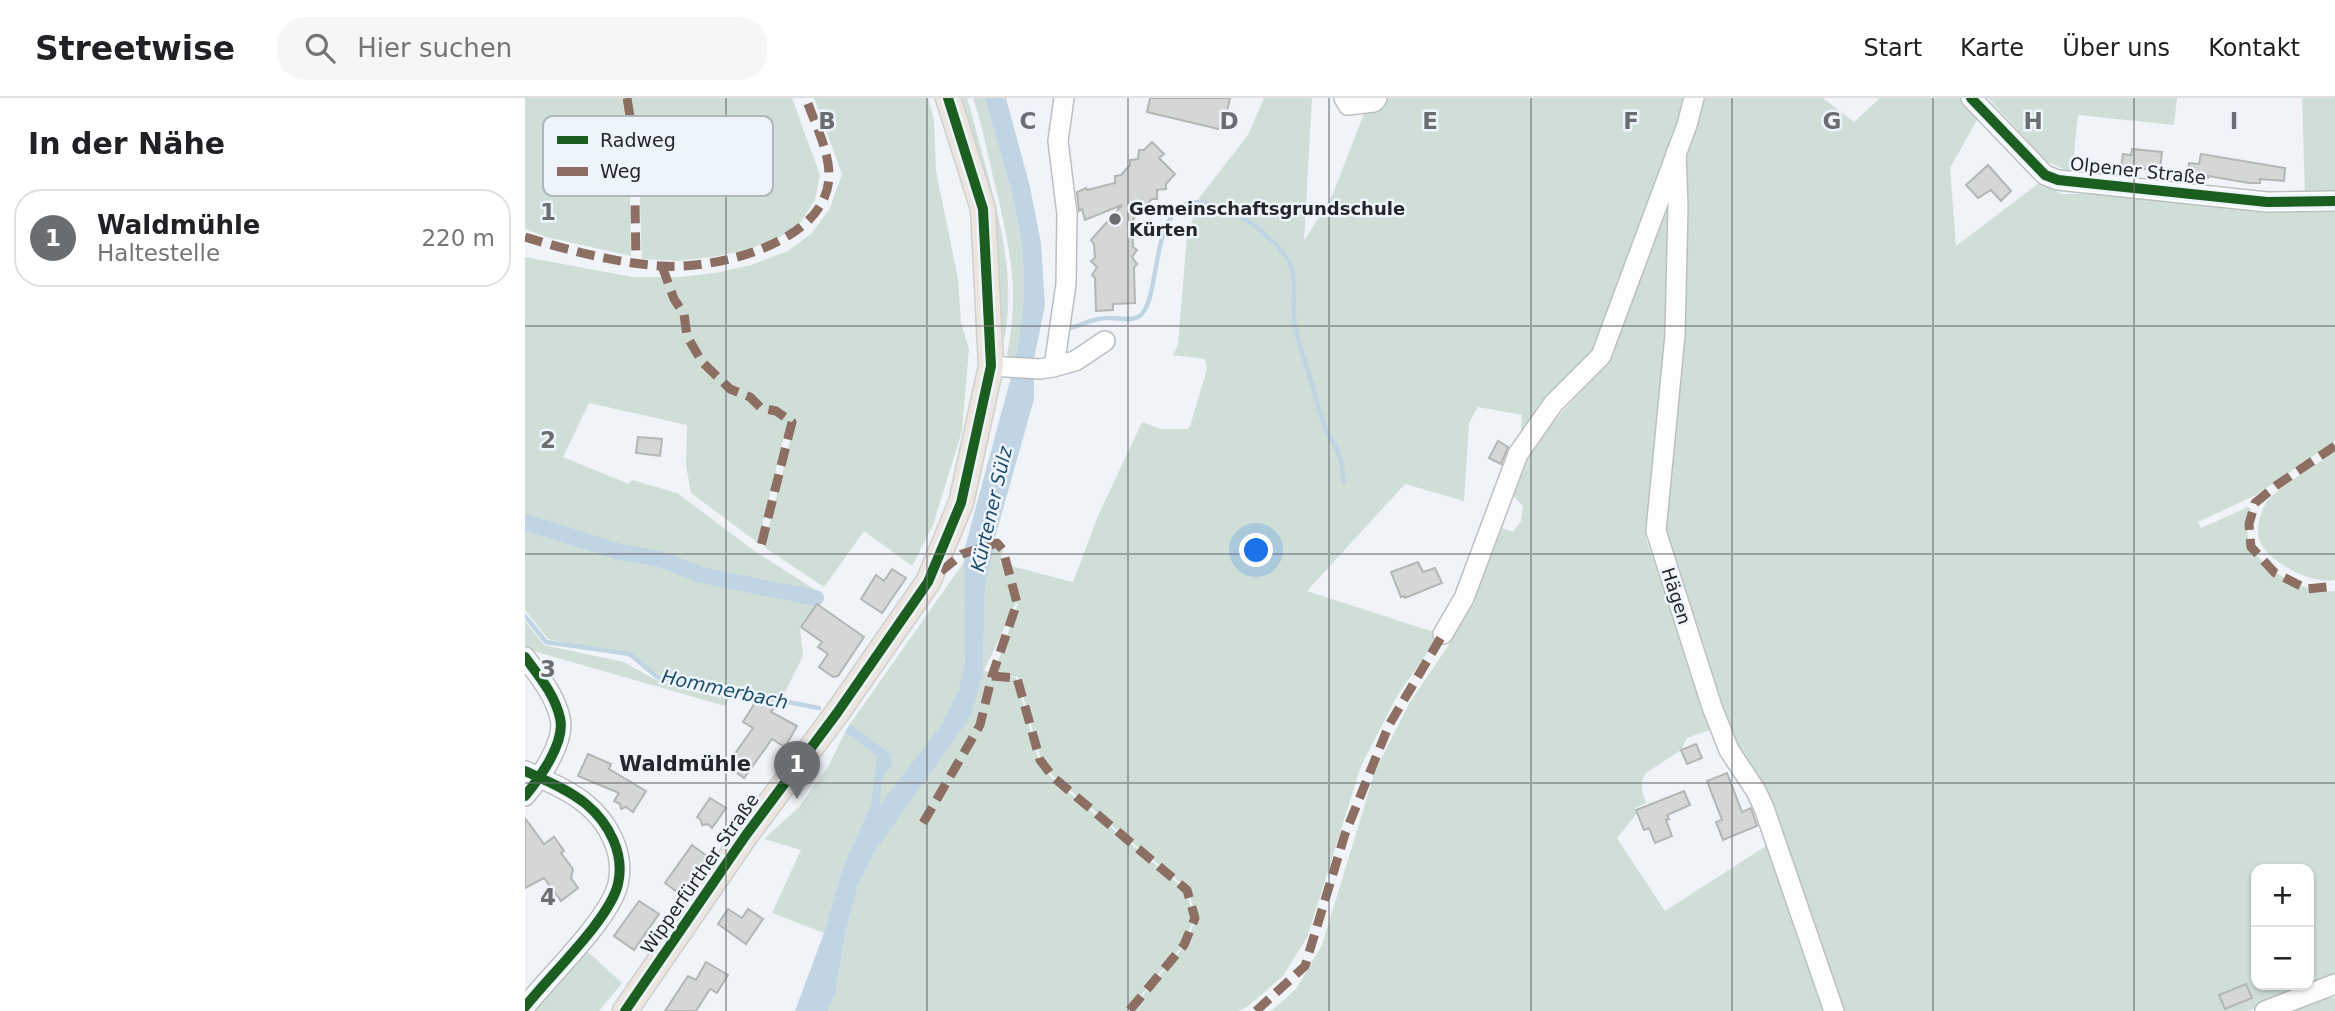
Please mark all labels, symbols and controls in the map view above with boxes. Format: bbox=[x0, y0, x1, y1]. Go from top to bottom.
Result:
search box bbox=[277, 17, 767, 80]
text: Streetwise bbox=[35, 29, 235, 68]
icon: search bbox=[301, 29, 339, 67]
text: Hier suchen bbox=[357, 33, 512, 63]
text: Start bbox=[1863, 34, 1922, 62]
text: Karte bbox=[1960, 34, 2024, 62]
text: Über uns bbox=[2062, 34, 2170, 62]
text: Kontakt bbox=[2208, 34, 2300, 62]
text: B bbox=[818, 108, 836, 134]
text: C bbox=[1020, 108, 1036, 134]
text: D bbox=[1219, 108, 1239, 134]
text: E bbox=[1422, 108, 1438, 134]
text: F bbox=[1623, 108, 1639, 134]
text: G bbox=[1823, 108, 1841, 134]
text: H bbox=[2023, 108, 2043, 134]
text: I bbox=[2230, 108, 2238, 134]
legend bbox=[543, 116, 773, 196]
text: In der Nähe bbox=[28, 126, 225, 161]
text: Radweg bbox=[600, 129, 676, 151]
street label: Olpener Straße bbox=[2069, 153, 2207, 188]
text: Weg bbox=[600, 160, 641, 182]
place label: Gemeinschaftsgrundschule Kürten bbox=[1129, 198, 1405, 240]
text: 1 bbox=[540, 199, 556, 225]
text: Waldmühle bbox=[97, 210, 260, 240]
marker: Gemeinschaftsgrundschule Kürten bbox=[1107, 211, 1123, 227]
text: 1 bbox=[45, 225, 61, 251]
text: 220 m bbox=[421, 225, 495, 251]
text: Haltestelle bbox=[97, 240, 220, 266]
text: 2 bbox=[540, 427, 556, 453]
water label: Kürtener Sülz bbox=[966, 443, 1016, 574]
your location bbox=[1239, 533, 1273, 567]
street label: Hägen bbox=[1657, 565, 1695, 627]
text: 3 bbox=[540, 656, 556, 682]
water label: Hommerbach bbox=[660, 665, 790, 713]
pin: 1 bbox=[774, 741, 820, 799]
district label: Waldmühle bbox=[619, 752, 751, 776]
street label: Wipperfürther Straße bbox=[636, 790, 763, 958]
map controls bbox=[2251, 864, 2314, 990]
button: + bbox=[2251, 864, 2314, 927]
text: 4 bbox=[540, 884, 556, 910]
button: − bbox=[2251, 927, 2314, 990]

